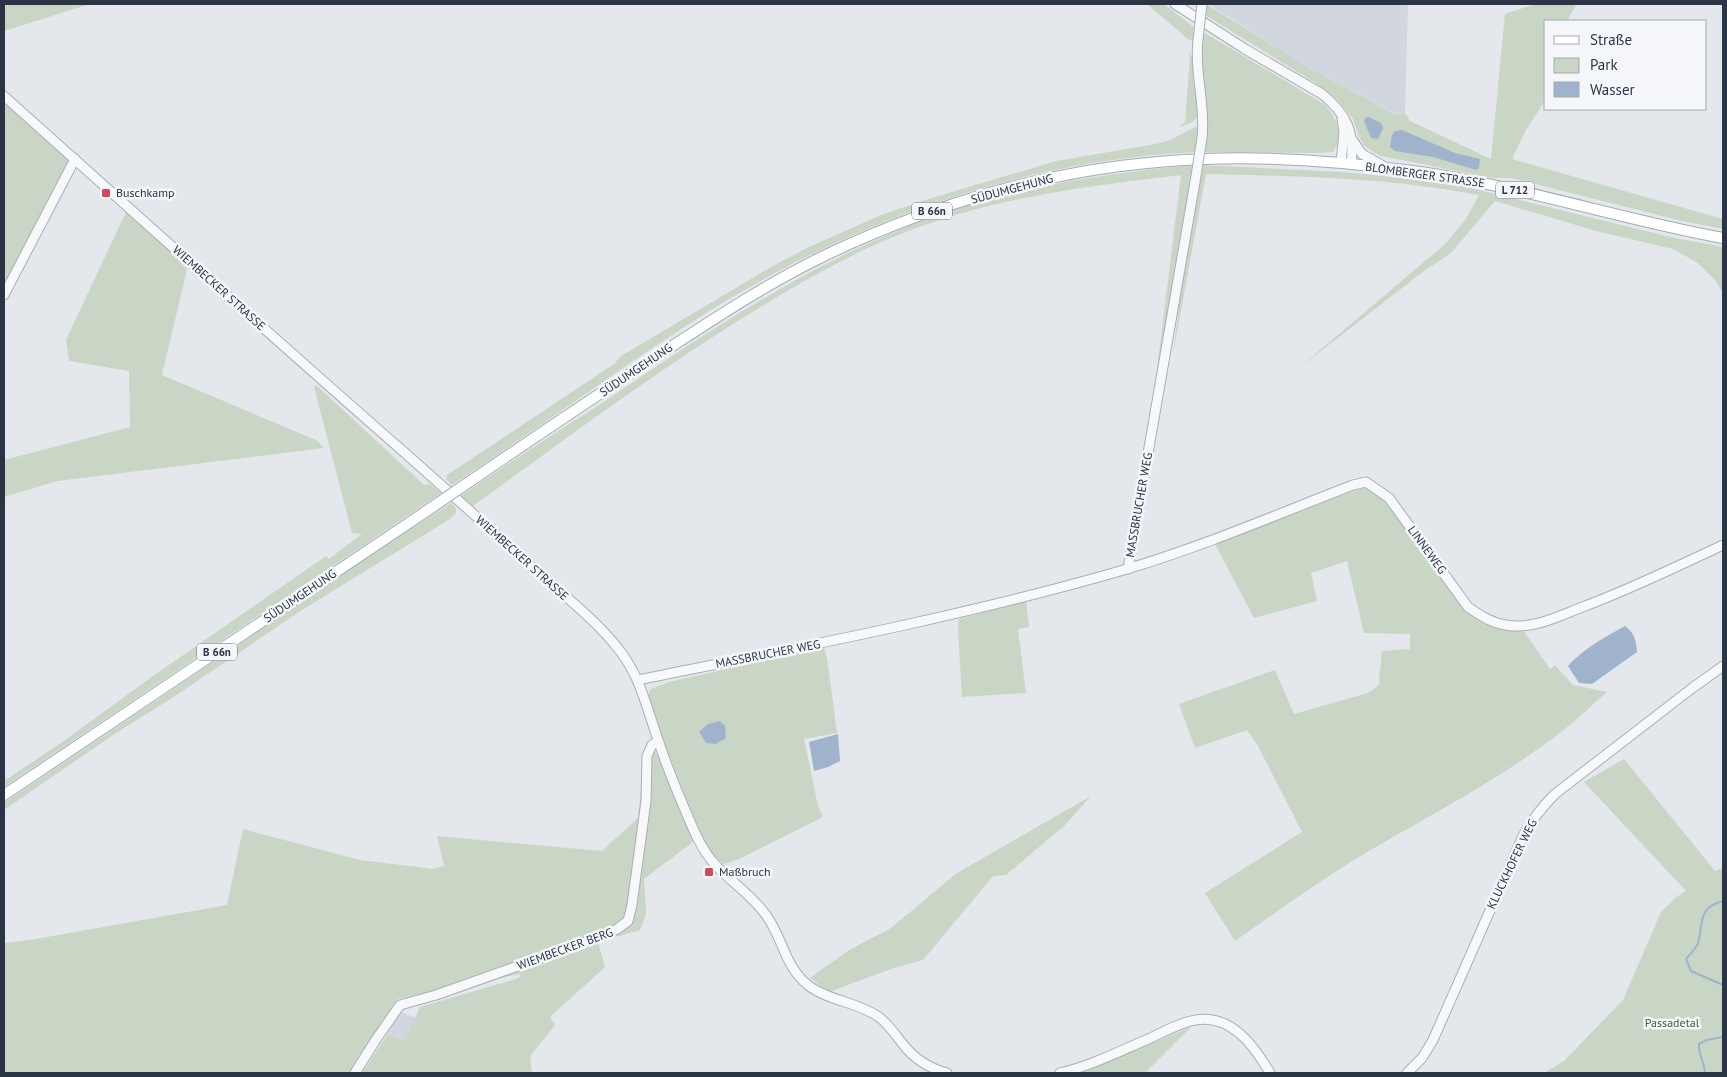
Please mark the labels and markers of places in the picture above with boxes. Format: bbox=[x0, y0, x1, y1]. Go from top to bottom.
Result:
place label: Buschkamp bbox=[116, 185, 174, 200]
marker: Buschkamp bbox=[100, 187, 112, 199]
place label: Maßbruch bbox=[719, 864, 771, 879]
marker: Maßbruch bbox=[703, 866, 715, 878]

